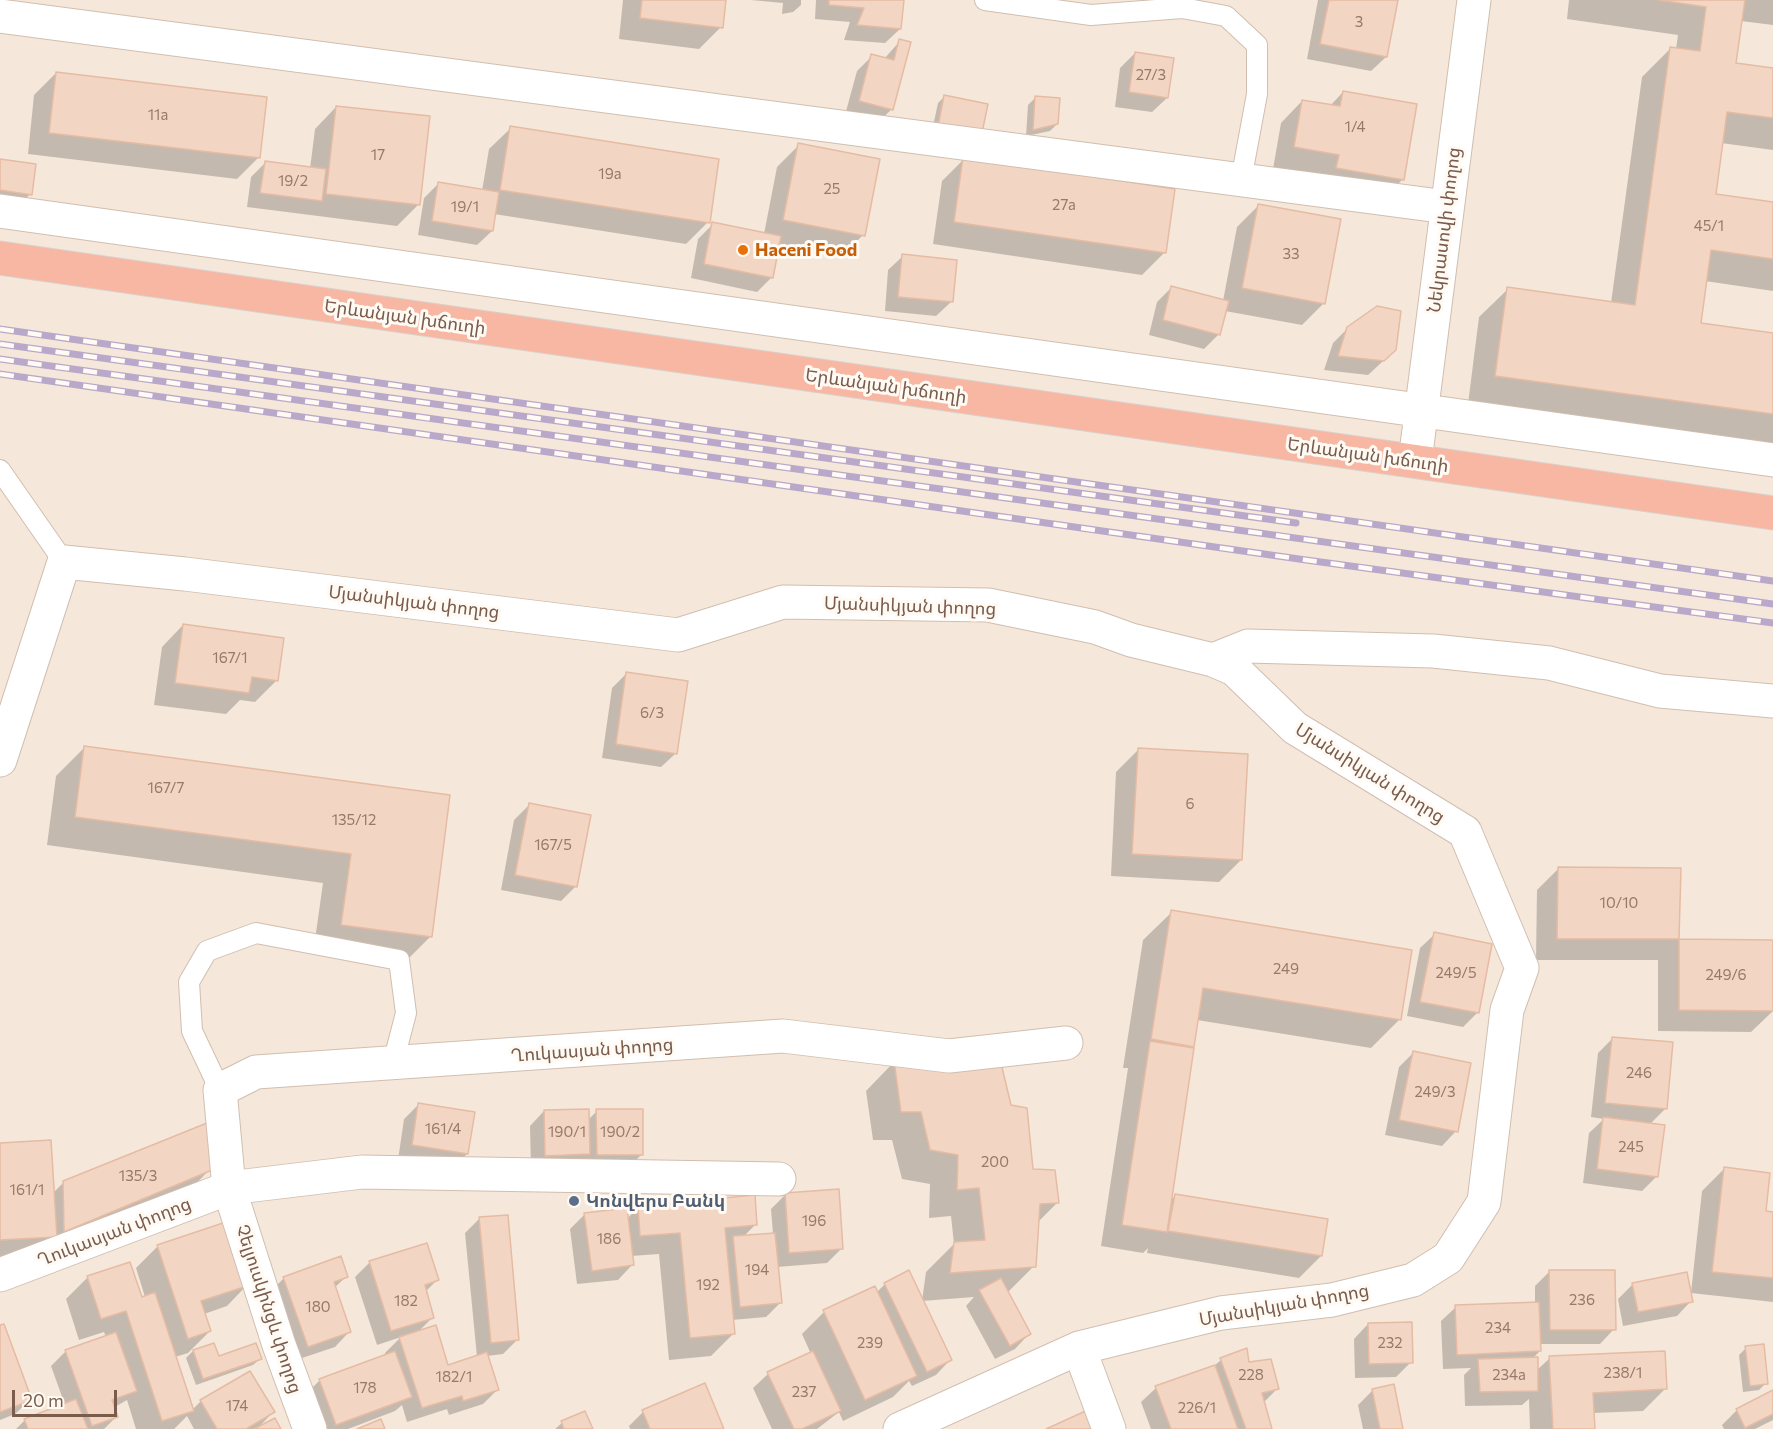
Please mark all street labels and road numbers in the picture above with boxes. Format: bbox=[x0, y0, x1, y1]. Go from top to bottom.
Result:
street label: Նեկրասովի փողոց bbox=[1423, 146, 1465, 314]
street label: Երևանյան խճուղի bbox=[323, 295, 487, 339]
street label: Երևանյան խճուղի bbox=[804, 364, 968, 408]
street label: Երևանյան խճուղի bbox=[1286, 433, 1450, 477]
street label: Մյանսիկյան փողոց bbox=[327, 581, 501, 623]
street label: Մյանսիկյան փողոց bbox=[824, 592, 996, 620]
street label: Մյանսիկյան փողոց bbox=[1291, 718, 1449, 828]
street label: Ղուկասյան փողոց bbox=[510, 1034, 674, 1066]
street label: Ղուկասյան փողոց bbox=[34, 1193, 194, 1271]
street label: Չելյուսկինցև փողոց bbox=[231, 1222, 307, 1396]
street label: Մյանսիկյան փողոց bbox=[1197, 1279, 1371, 1331]

